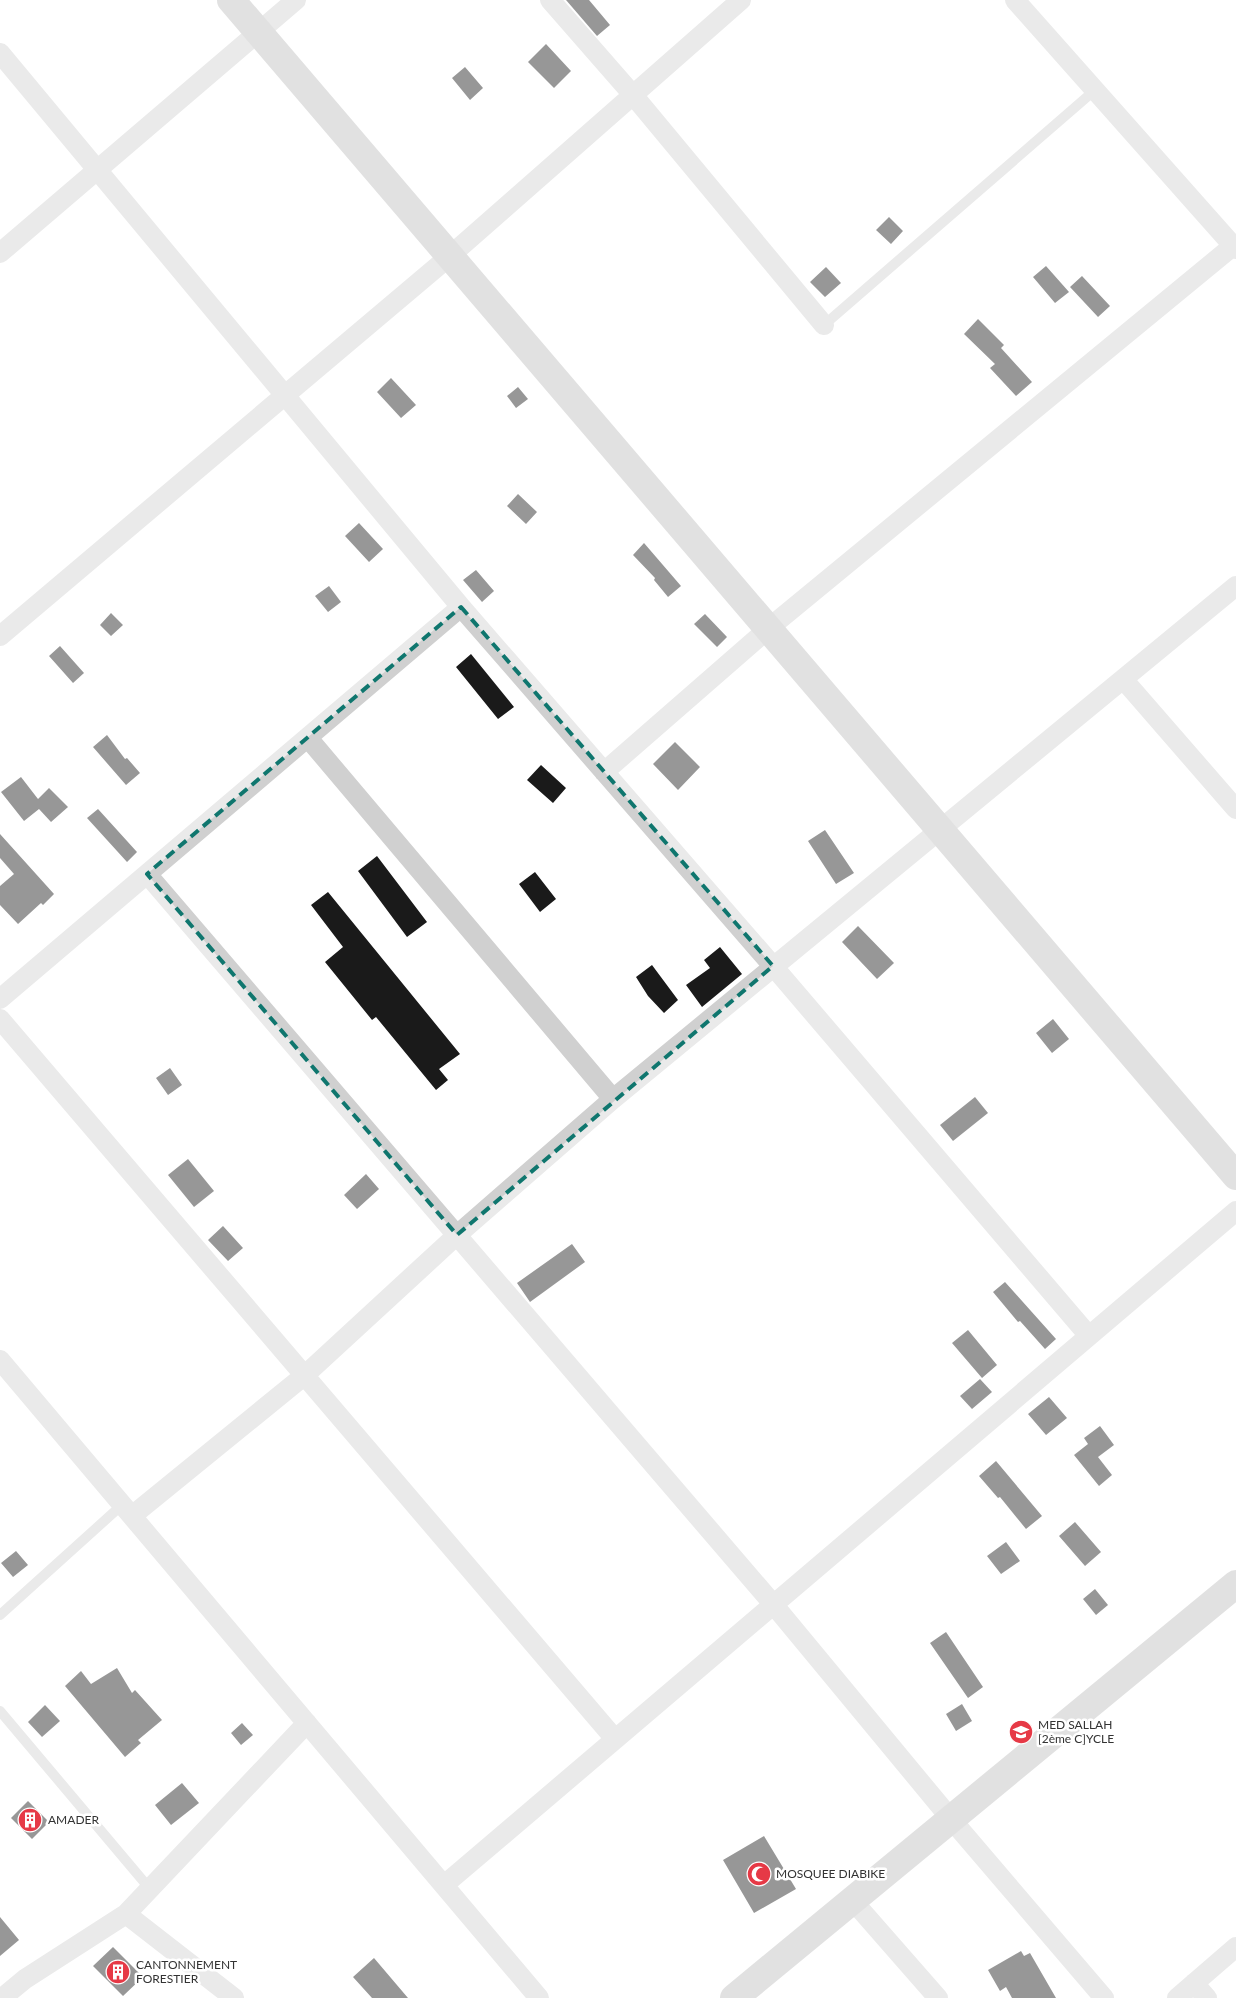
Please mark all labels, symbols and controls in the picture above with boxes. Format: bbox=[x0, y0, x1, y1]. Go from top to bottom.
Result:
place label: MED SALLAH [2ème C]YCLE bbox=[1038, 1717, 1114, 1746]
school or university icon: MED SALLAH [2ème C]YCLE bbox=[1008, 1719, 1034, 1745]
building icon: AMADER bbox=[17, 1807, 43, 1833]
place label: AMADER bbox=[48, 1812, 99, 1827]
mosque icon: MOSQUEE DIABIKE bbox=[746, 1861, 772, 1887]
place label: MOSQUEE DIABIKE bbox=[776, 1866, 885, 1881]
place label: CANTONNEMENT FORESTIER bbox=[136, 1957, 237, 1986]
building icon: CANTONNEMENT FORESTIER bbox=[105, 1959, 131, 1985]

